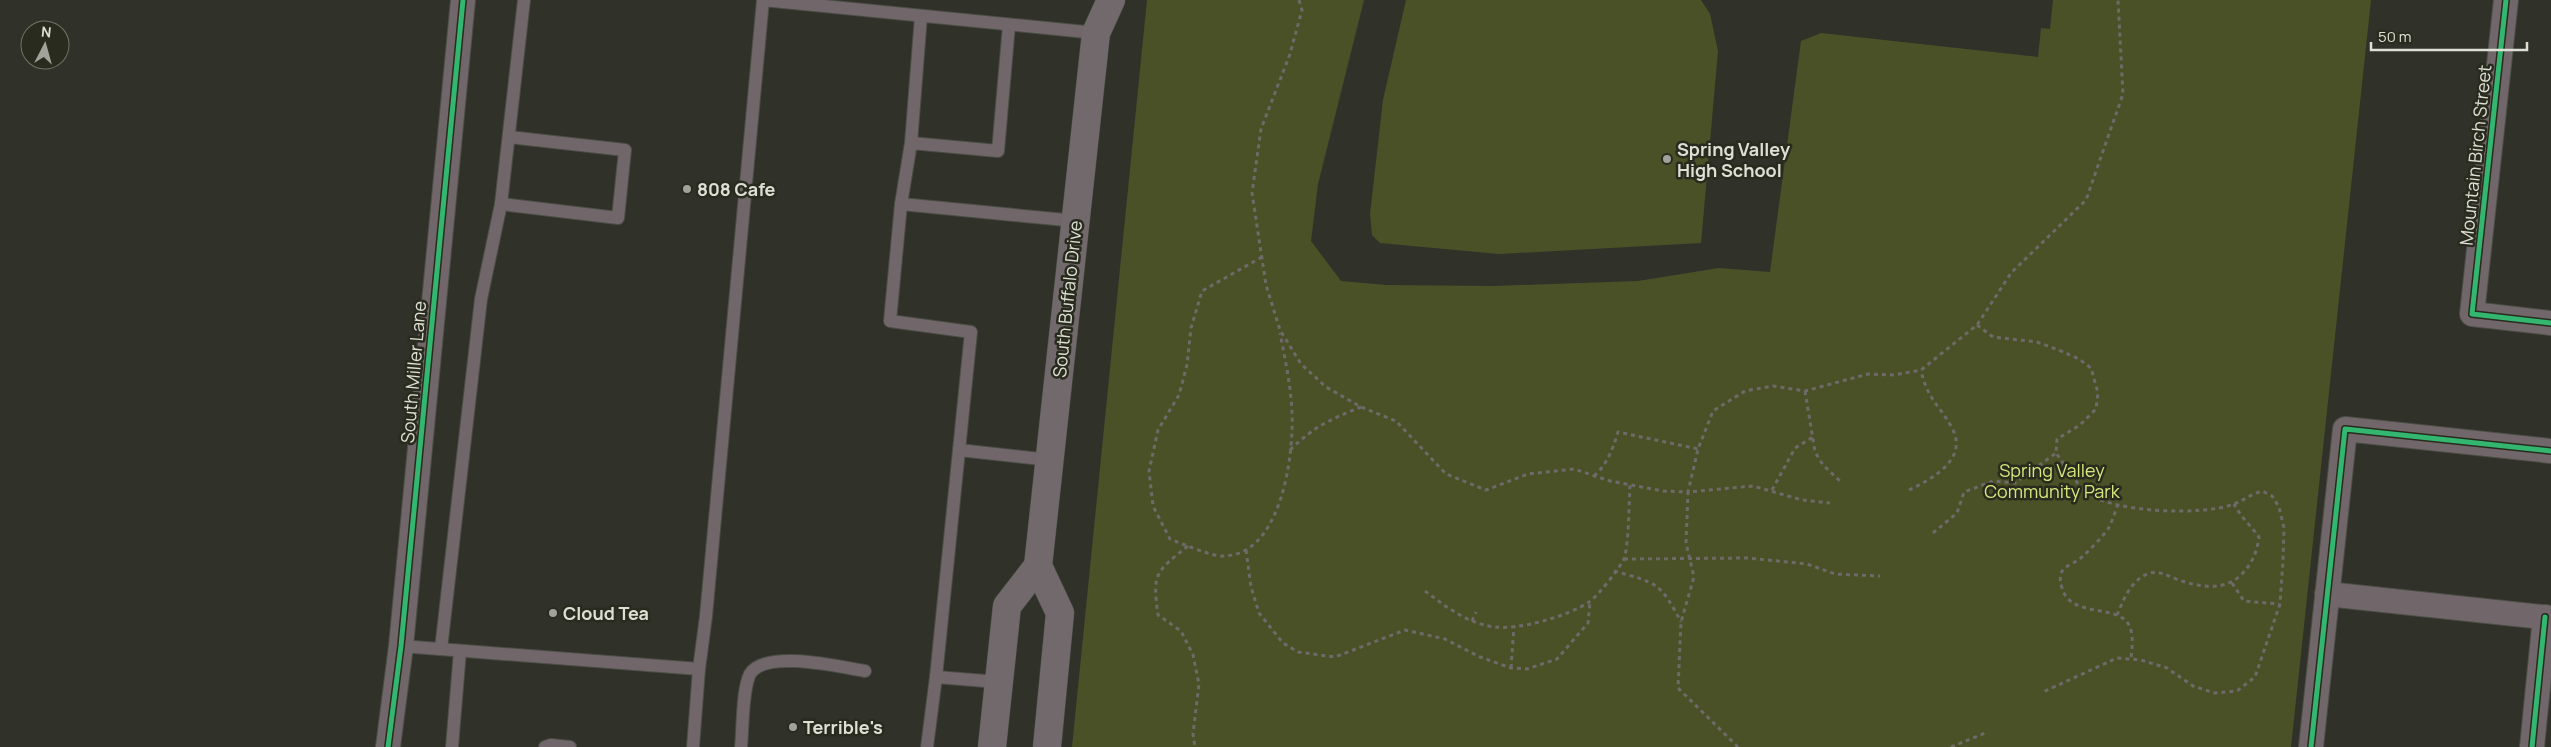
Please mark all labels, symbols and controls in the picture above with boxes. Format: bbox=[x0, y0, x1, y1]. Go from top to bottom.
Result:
north arrow bbox=[20, 20, 70, 70]
scale bar bbox=[2371, 20, 2527, 52]
text: N bbox=[40, 22, 52, 42]
text: 50 m bbox=[2378, 26, 2412, 47]
street label: Mountain Birch Street bbox=[2454, 63, 2496, 247]
place label: Spring Valley High School bbox=[1677, 137, 1790, 182]
marker: Spring Valley High School bbox=[1661, 153, 1673, 165]
place label: 808 Cafe bbox=[697, 177, 776, 201]
marker: 808 Cafe bbox=[681, 183, 693, 195]
street label: South Buffalo Drive bbox=[1047, 219, 1087, 379]
street label: South Miller Lane bbox=[395, 300, 431, 444]
park label: Spring Valley Community Park bbox=[1984, 458, 2121, 503]
place label: Cloud Tea bbox=[563, 601, 649, 625]
marker: Cloud Tea bbox=[547, 607, 559, 619]
place label: Terrible's bbox=[803, 715, 883, 739]
marker: Terrible's bbox=[787, 721, 799, 733]

